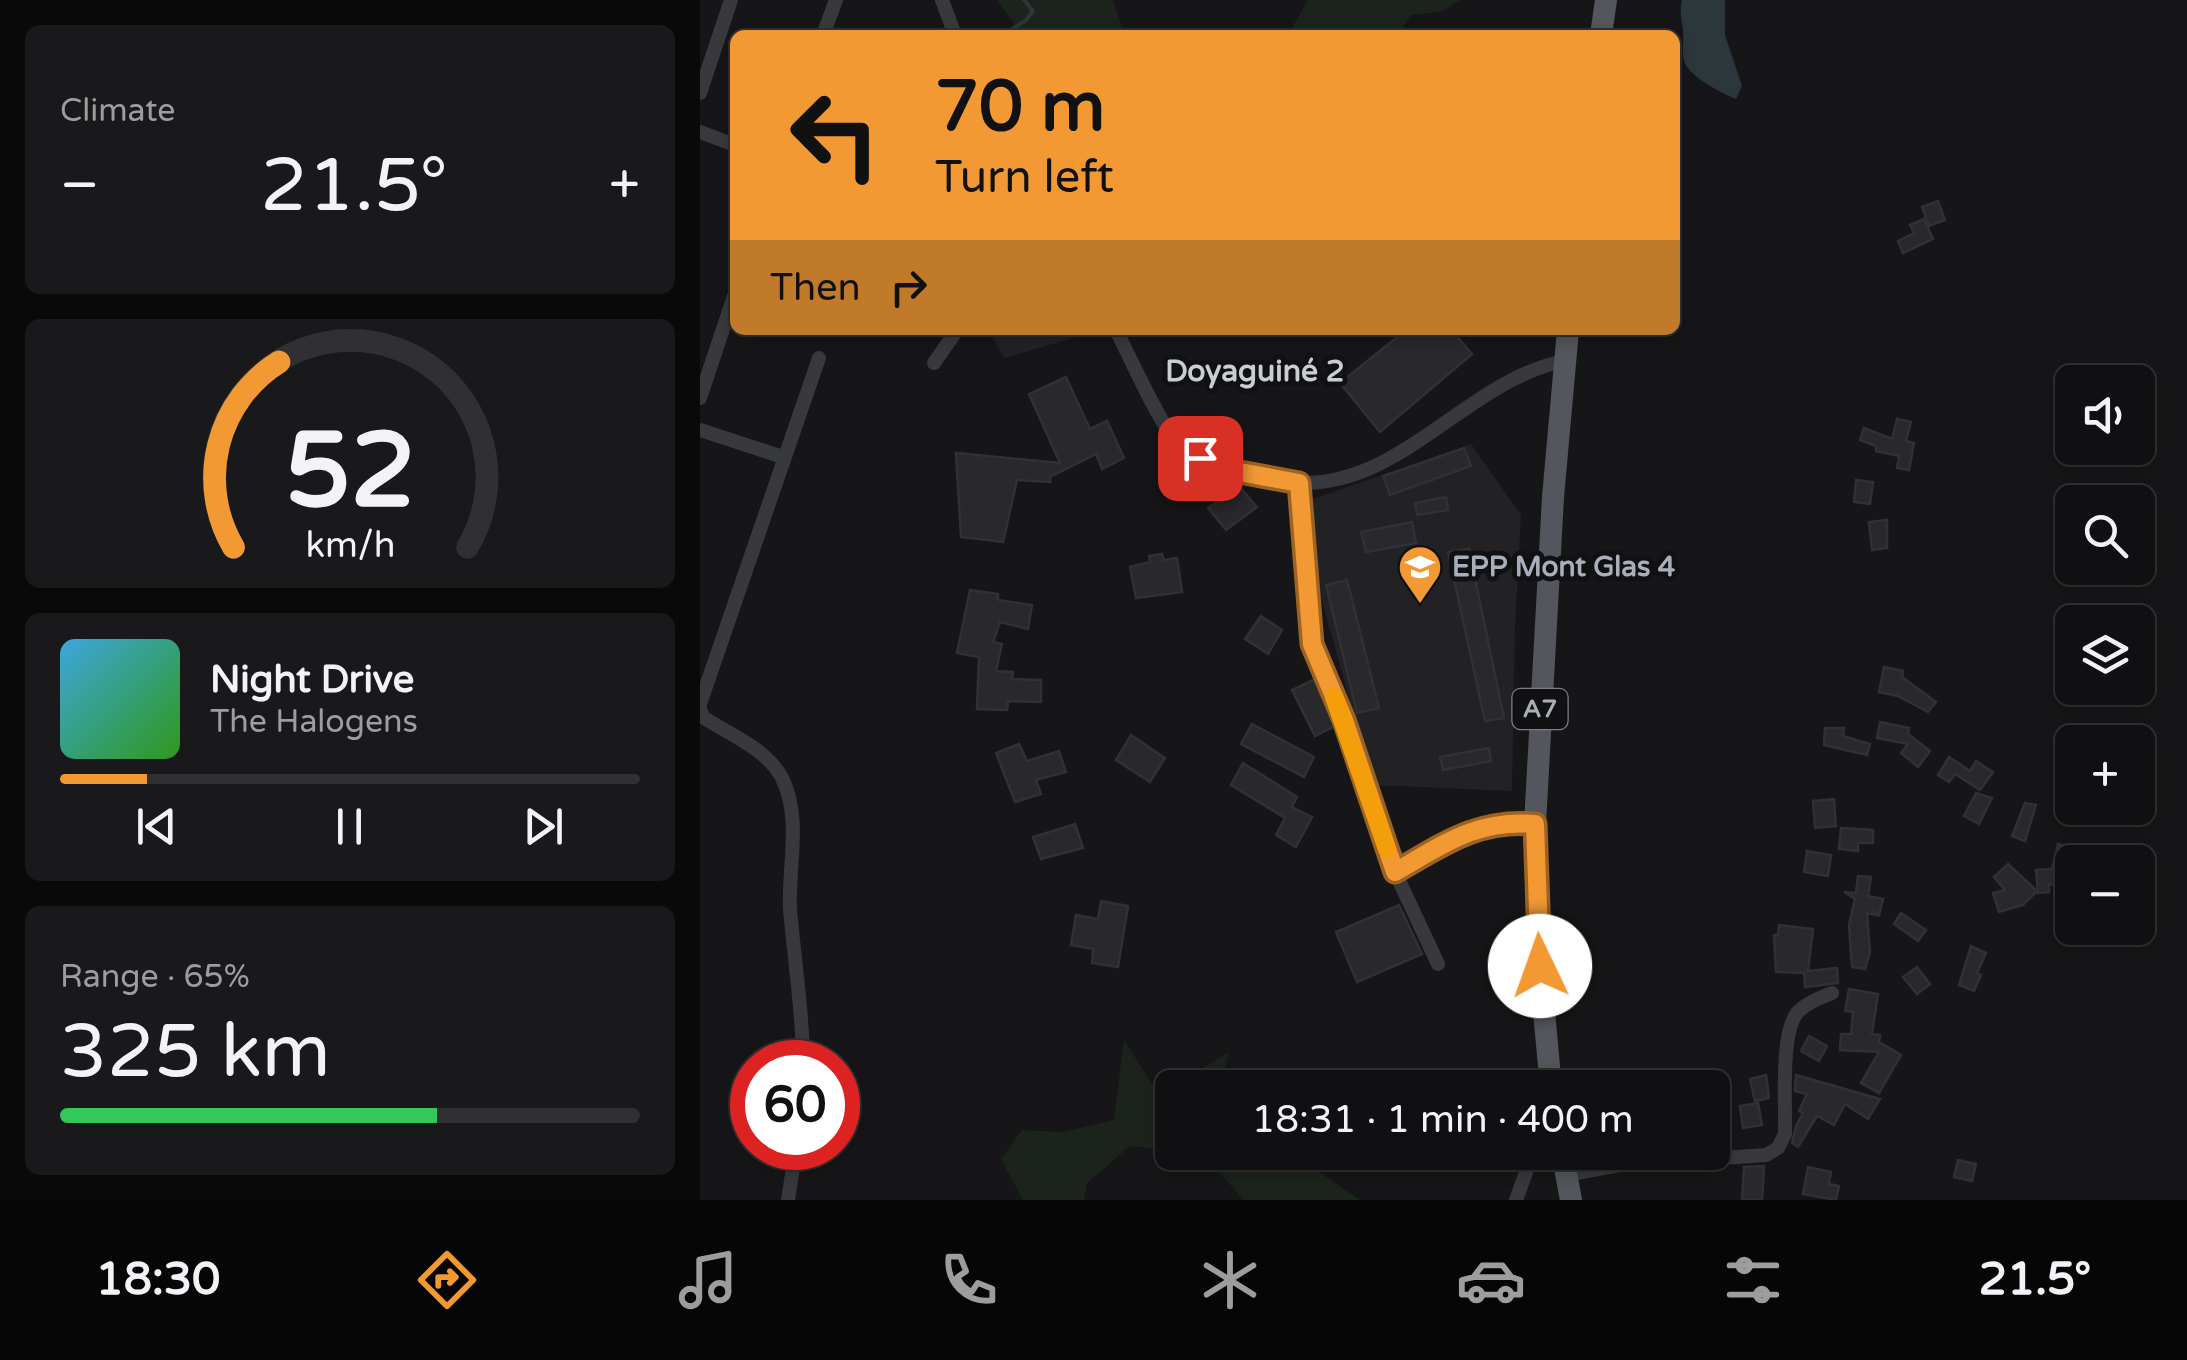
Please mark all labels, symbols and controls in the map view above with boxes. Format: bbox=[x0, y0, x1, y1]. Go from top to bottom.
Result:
text: 70 m bbox=[935, 66, 1105, 150]
icon: left bbox=[770, 70, 900, 200]
text: Climate bbox=[60, 92, 175, 130]
text: 21.5° bbox=[260, 141, 448, 231]
text: Turn left bbox=[935, 151, 1114, 205]
text: − bbox=[60, 153, 99, 219]
text: + bbox=[609, 153, 640, 219]
icon: right bbox=[881, 260, 936, 315]
text: Then bbox=[770, 265, 861, 311]
district label: Doyaguiné 2 bbox=[1165, 353, 1345, 390]
map controls bbox=[2055, 365, 2155, 945]
button: sound bbox=[2055, 365, 2155, 465]
text: 52 bbox=[285, 410, 415, 535]
pin bbox=[1158, 416, 1243, 501]
icon: arrive bbox=[1173, 431, 1228, 486]
button: search bbox=[2055, 485, 2155, 585]
text: km/h bbox=[305, 524, 395, 567]
school or university icon: EPP Mont Glas 4 bbox=[1397, 544, 1443, 605]
place label: EPP Mont Glas 4 bbox=[1452, 550, 1676, 584]
button: layers bbox=[2055, 605, 2155, 705]
text: Night Drive bbox=[210, 657, 414, 703]
road number: A7 bbox=[1512, 689, 1568, 729]
text: The Halogens bbox=[210, 703, 418, 741]
button: + bbox=[2055, 725, 2155, 825]
icon: previous bbox=[129, 799, 184, 854]
icon: pause bbox=[322, 799, 377, 854]
icon: next bbox=[516, 799, 571, 854]
button: − bbox=[2055, 845, 2155, 945]
position arrow bbox=[1488, 914, 1592, 1018]
text: Range · 65% bbox=[60, 958, 250, 996]
text: 325 km bbox=[60, 1007, 331, 1097]
speed limit sign: 60 bbox=[730, 1040, 860, 1170]
text: 18:31 · 1 min · 400 m bbox=[1251, 1097, 1634, 1143]
icon: directions bbox=[412, 1245, 482, 1315]
icon: music bbox=[673, 1245, 743, 1315]
icon: phone bbox=[934, 1245, 1004, 1315]
icon: climate bbox=[1195, 1245, 1265, 1315]
icon: car bbox=[1456, 1245, 1526, 1315]
icon: filters bbox=[1718, 1245, 1788, 1315]
text: 18:30 bbox=[96, 1253, 220, 1307]
text: 21.5° bbox=[1979, 1253, 2091, 1307]

